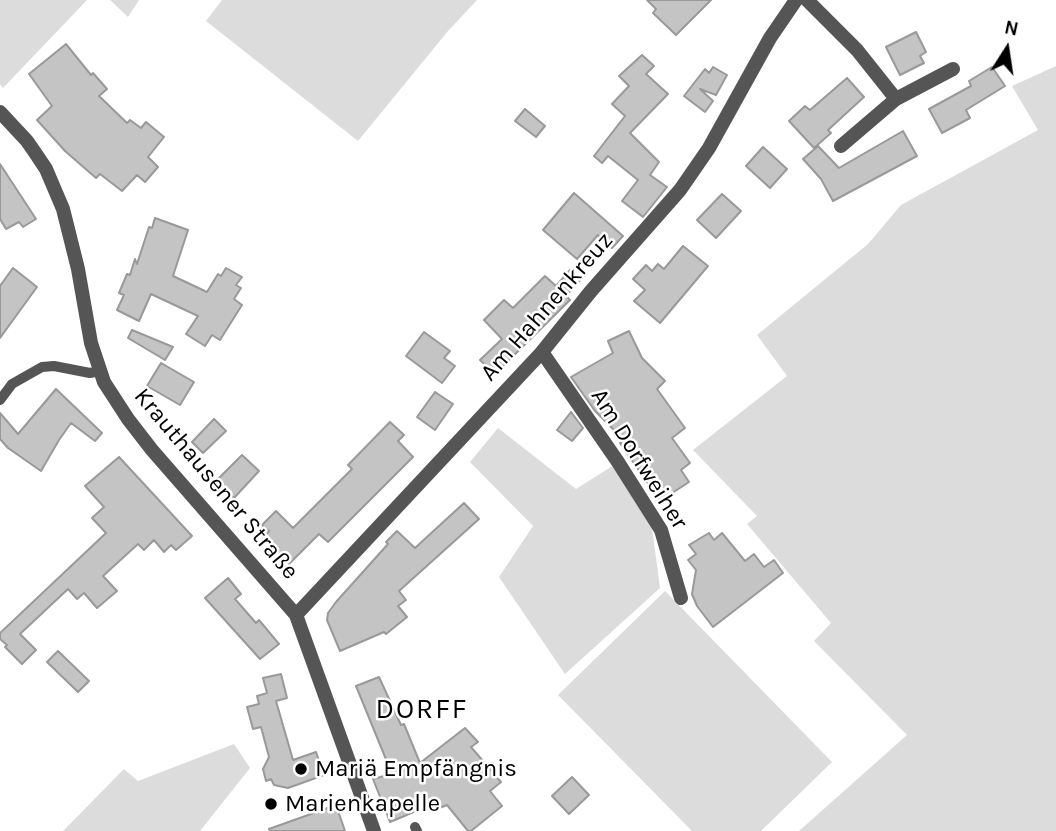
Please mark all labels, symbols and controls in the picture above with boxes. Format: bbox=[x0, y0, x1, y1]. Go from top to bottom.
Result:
north arrow bbox=[972, 14, 1042, 84]
text: N bbox=[1002, 16, 1020, 41]
street label: Am Hahnenkreuz bbox=[475, 227, 619, 387]
street label: Krauthausener Straße bbox=[128, 382, 304, 586]
street label: Am Dorfweiher bbox=[584, 383, 694, 535]
district label: DORFF bbox=[376, 693, 468, 727]
place label: Mariä Empfängnis bbox=[315, 755, 517, 783]
marker: Mariä Empfängnis bbox=[293, 761, 309, 777]
place label: Marienkapelle bbox=[285, 790, 440, 818]
marker: Marienkapelle bbox=[263, 796, 279, 812]

